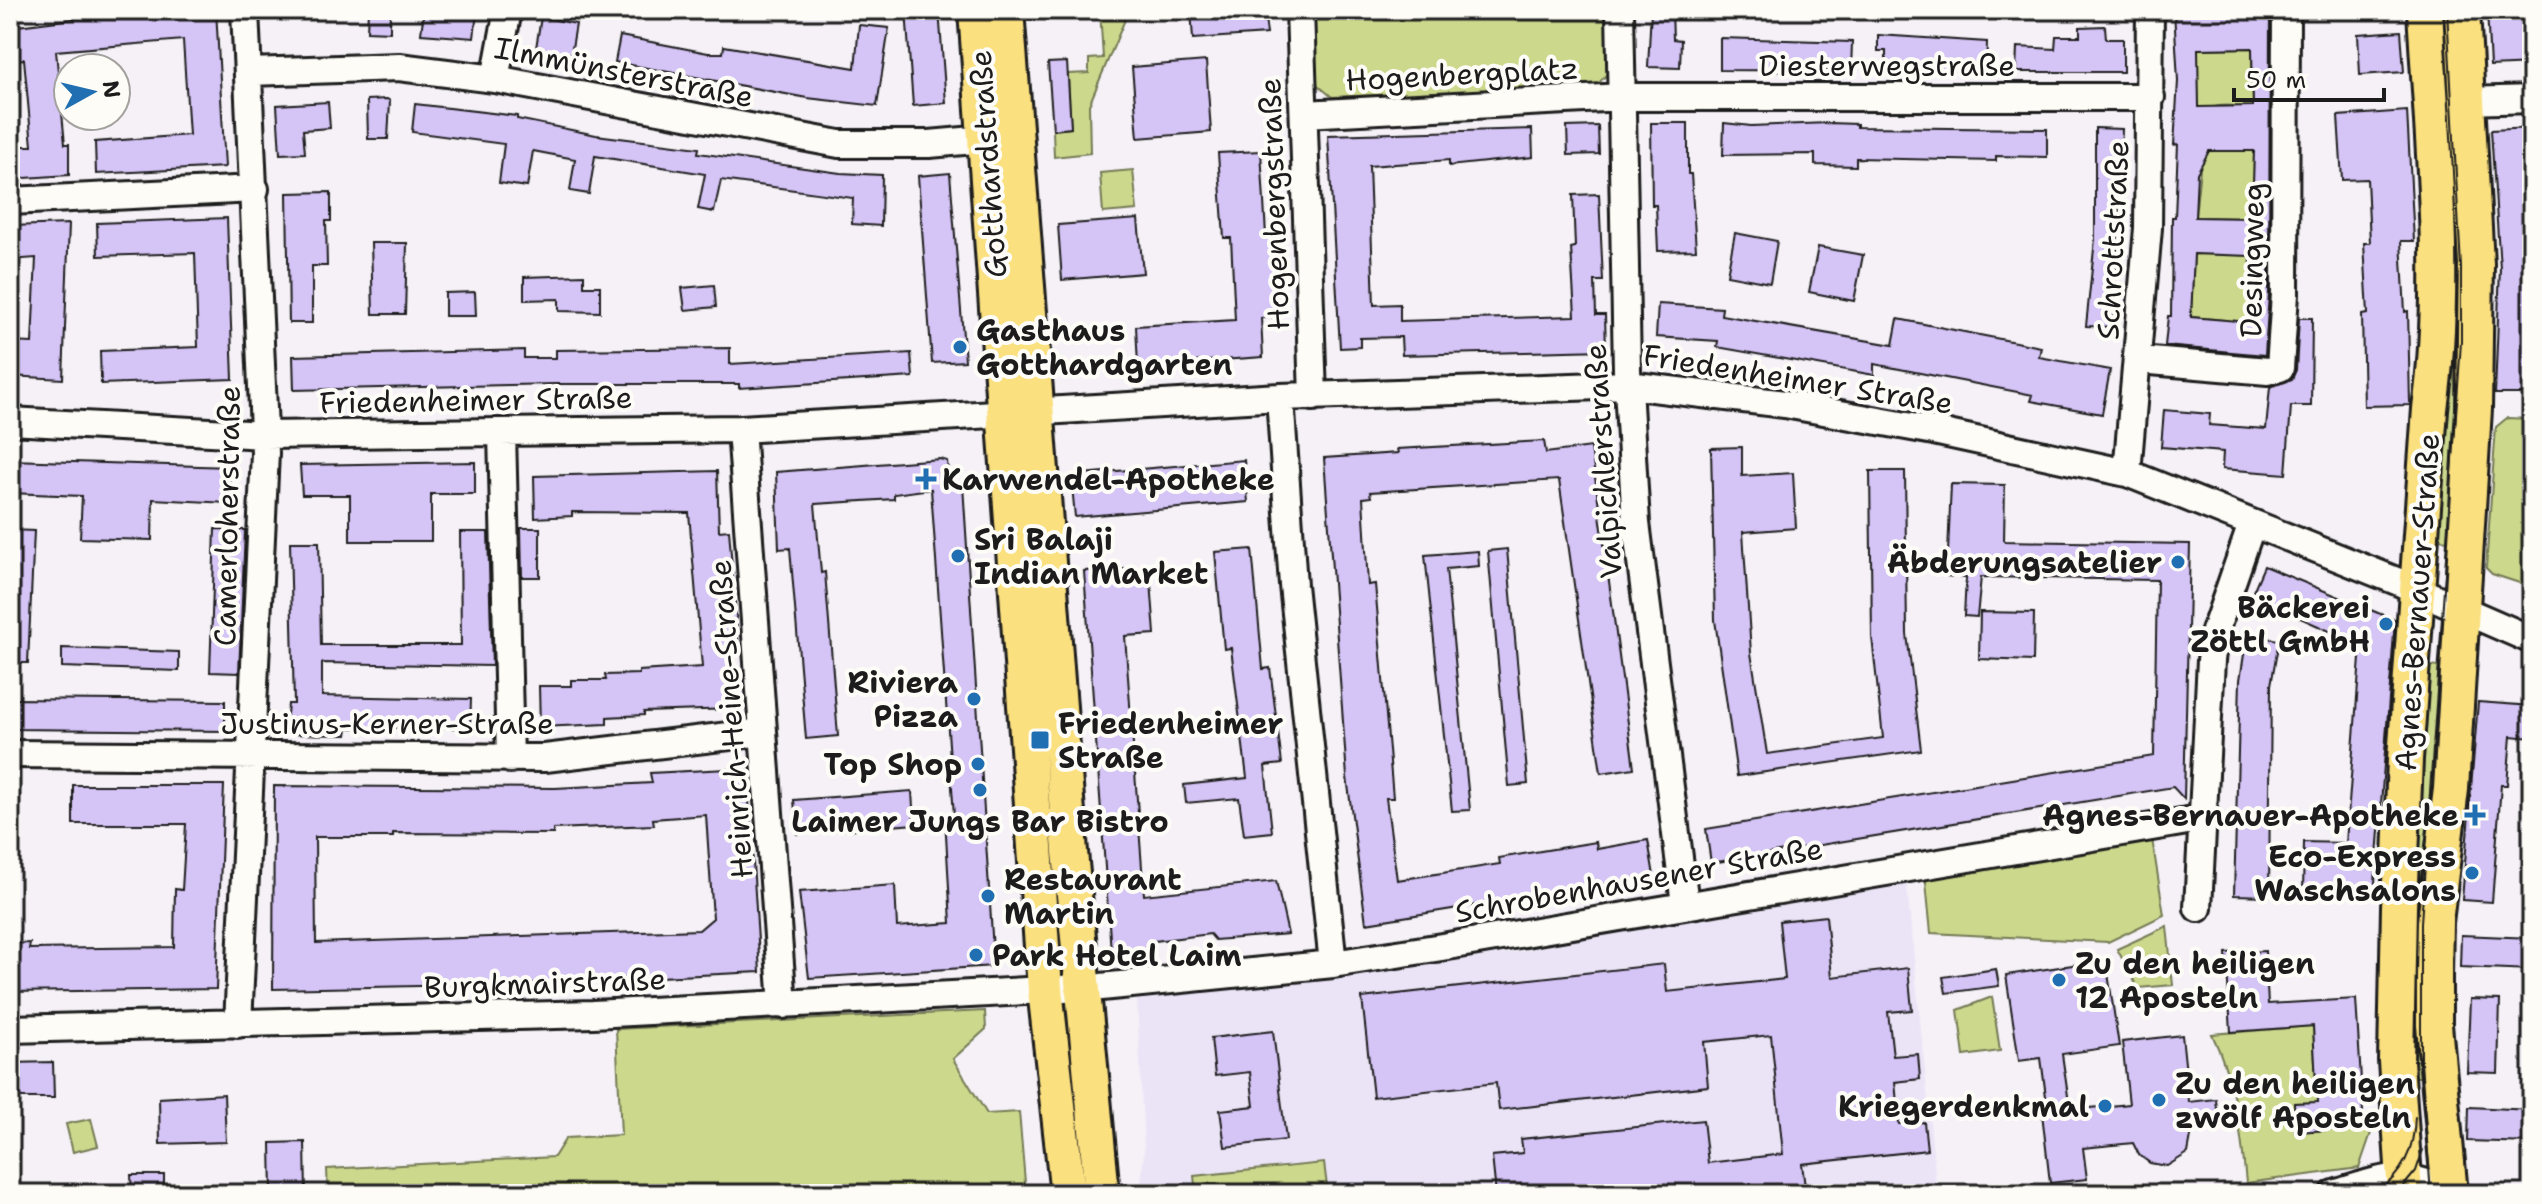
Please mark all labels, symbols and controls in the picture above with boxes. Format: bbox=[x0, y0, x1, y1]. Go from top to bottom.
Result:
street label: Ilmmünsterstraße bbox=[491, 27, 757, 117]
street label: Diesterwegstraße bbox=[1759, 45, 2015, 86]
street label: Hogenbergplatz bbox=[1344, 47, 1580, 101]
street label: Gotthardstraße bbox=[960, 48, 1016, 280]
north arrow bbox=[52, 52, 132, 132]
scale bar bbox=[2234, 52, 2384, 102]
text: 50 m bbox=[2246, 64, 2306, 96]
street label: Hogenbergstraße bbox=[1249, 77, 1299, 331]
text: N bbox=[96, 79, 127, 100]
street label: Schrottstraße bbox=[2087, 139, 2139, 341]
street label: Desingweg bbox=[2230, 182, 2274, 338]
place label: Gasthaus Gotthardgarten bbox=[976, 310, 1232, 385]
street label: Friedenheimer Straße bbox=[1640, 334, 1956, 424]
marker: Gasthaus Gotthardgarten bbox=[951, 338, 969, 356]
street label: Valpichlerstraße bbox=[1574, 342, 1632, 580]
street label: Friedenheimer Straße bbox=[319, 377, 633, 423]
street label: Camerloherstraße bbox=[204, 385, 250, 647]
street label: Agnes-Bernauer-Straße bbox=[2385, 432, 2449, 772]
place label: Karwendel-Apotheke bbox=[942, 459, 1275, 500]
marker: Karwendel-Apotheke bbox=[917, 470, 935, 488]
place label: Sri Balaji Indian Market bbox=[974, 519, 1208, 594]
place label: Äbderungsatelier bbox=[1887, 542, 2162, 583]
marker: Sri Balaji Indian Market bbox=[949, 547, 967, 565]
marker: Äbderungsatelier bbox=[2169, 553, 2187, 571]
street label: Heinrich-Heine-Straße bbox=[699, 558, 763, 880]
place label: Bäckerei Zöttl GmbH bbox=[2190, 587, 2370, 662]
marker: Bäckerei Zöttl GmbH bbox=[2377, 615, 2395, 633]
place label: Riviera Pizza bbox=[847, 662, 959, 737]
marker: Riviera Pizza bbox=[965, 690, 983, 708]
street label: Justinus-Kerner-Straße bbox=[220, 703, 554, 744]
place label: Friedenheimer Straße bbox=[1058, 703, 1283, 778]
marker: Friedenheimer Straße bbox=[1029, 729, 1051, 751]
place label: Top Shop bbox=[824, 744, 962, 785]
marker: Top Shop bbox=[969, 755, 987, 773]
marker: Laimer Jungs Bar Bistro bbox=[971, 781, 989, 799]
place label: Agnes-Bernauer-Apotheke bbox=[2042, 795, 2459, 836]
place label: Laimer Jungs Bar Bistro bbox=[791, 801, 1169, 842]
marker: Agnes-Bernauer-Apotheke bbox=[2466, 806, 2484, 824]
street label: Schrobenhausener Straße bbox=[1452, 827, 1826, 933]
place label: Eco-Express Waschsalons bbox=[2254, 836, 2456, 911]
place label: Restaurant Martin bbox=[1004, 859, 1182, 934]
marker: Eco-Express Waschsalons bbox=[2463, 864, 2481, 882]
marker: Restaurant Martin bbox=[979, 887, 997, 905]
place label: Park Hotel Laim bbox=[992, 935, 1242, 976]
place label: Zu den heiligen 12 Aposteln bbox=[2075, 943, 2315, 1018]
marker: Park Hotel Laim bbox=[967, 946, 985, 964]
street label: Burgkmairstraße bbox=[423, 958, 667, 1008]
marker: Zu den heiligen 12 Aposteln bbox=[2050, 971, 2068, 989]
place label: Zu den heiligen zwölf Aposteln bbox=[2175, 1063, 2415, 1138]
place label: Kriegerdenkmal bbox=[1838, 1086, 2089, 1127]
marker: Zu den heiligen zwölf Aposteln bbox=[2150, 1091, 2168, 1109]
marker: Kriegerdenkmal bbox=[2096, 1097, 2114, 1115]

